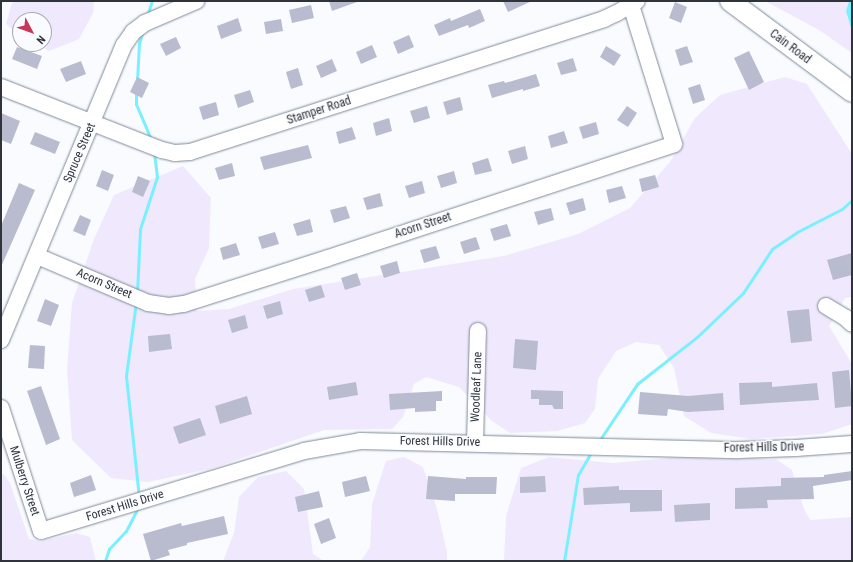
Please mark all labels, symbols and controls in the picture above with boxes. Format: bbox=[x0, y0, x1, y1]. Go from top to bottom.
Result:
north arrow bbox=[12, 12, 52, 52]
street label: Cain Road bbox=[767, 27, 813, 67]
text: N bbox=[34, 33, 48, 46]
street label: Stamper Road bbox=[285, 94, 353, 128]
street label: Spruce Street bbox=[61, 121, 99, 185]
street label: Acorn Street bbox=[393, 210, 453, 242]
street label: Acorn Street bbox=[74, 266, 134, 302]
street label: Woodleaf Lane bbox=[469, 352, 485, 422]
street label: Forest Hills Drive bbox=[400, 434, 480, 450]
street label: Forest Hills Drive bbox=[724, 440, 804, 456]
street label: Mulberry Street bbox=[6, 444, 42, 518]
street label: Forest Hills Drive bbox=[84, 487, 166, 525]

